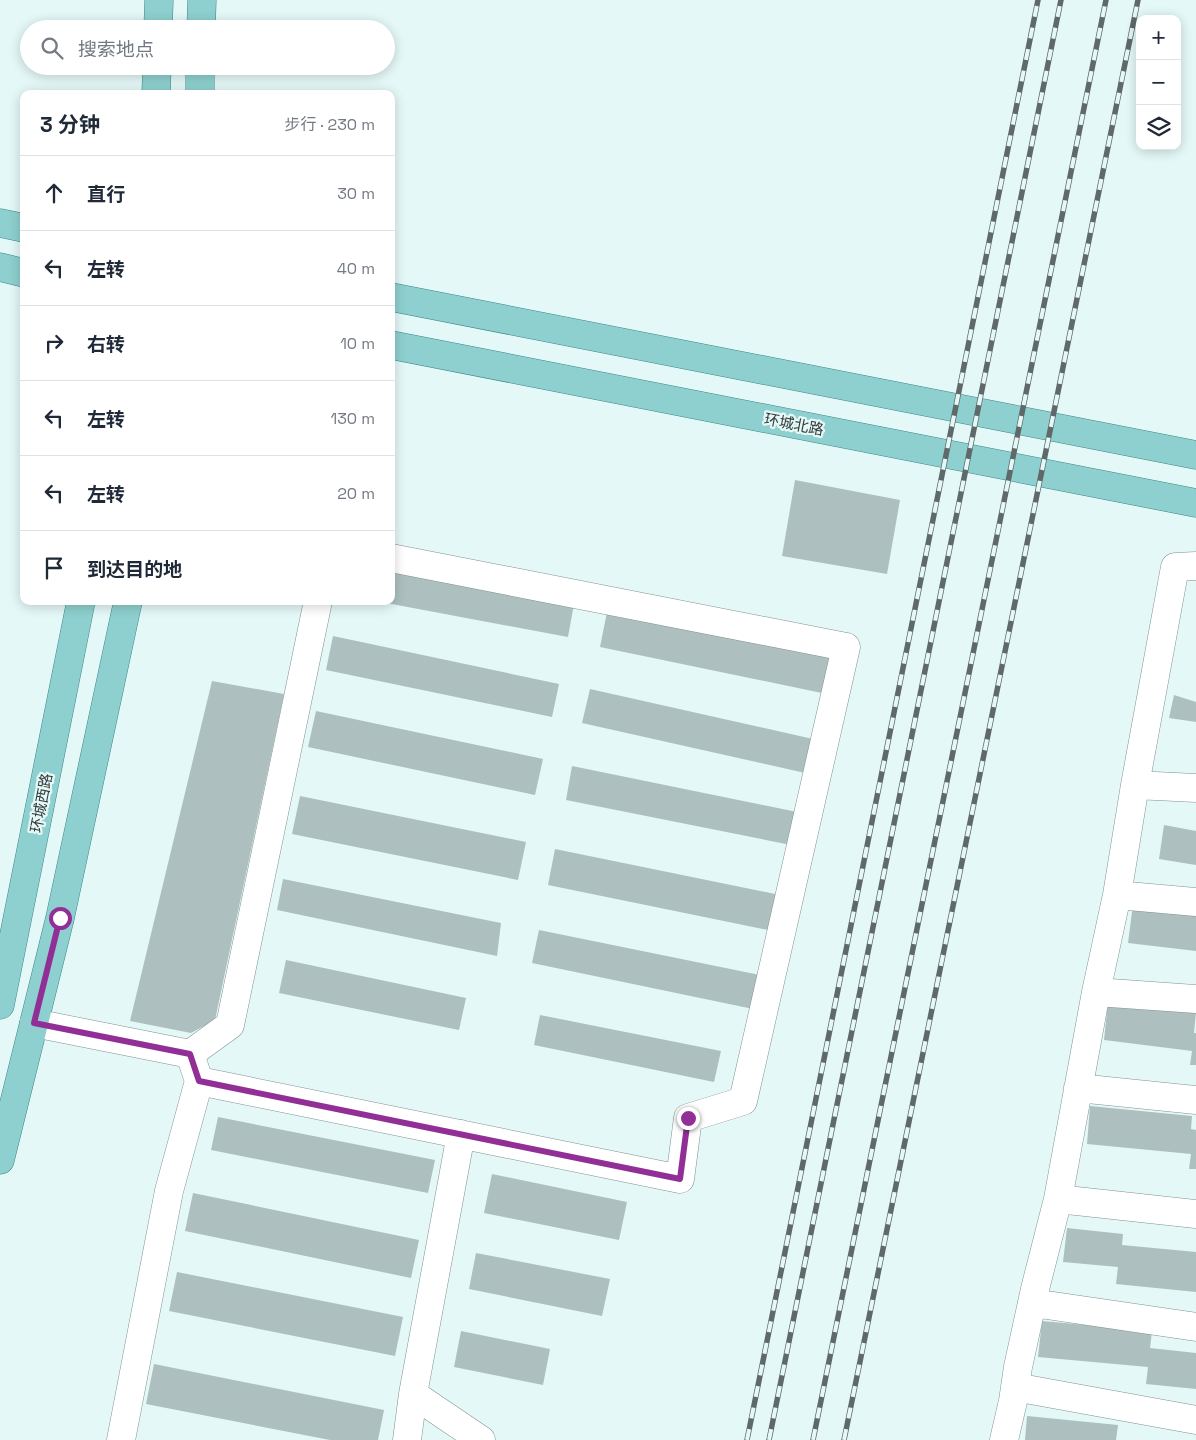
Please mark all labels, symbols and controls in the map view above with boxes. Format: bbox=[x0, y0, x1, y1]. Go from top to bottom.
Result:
map controls bbox=[1136, 15, 1181, 150]
button: + bbox=[1136, 15, 1181, 60]
search box bbox=[20, 20, 395, 75]
icon: search bbox=[38, 34, 66, 62]
text: 搜索地点 bbox=[78, 37, 154, 62]
button: − bbox=[1136, 60, 1181, 105]
button: layers bbox=[1136, 105, 1181, 150]
text: 3 分钟 bbox=[40, 111, 100, 138]
text: 步行 · 230 m bbox=[284, 114, 375, 135]
icon: ahead bbox=[40, 179, 68, 207]
text: 直行 bbox=[87, 182, 125, 207]
text: 30 m bbox=[337, 183, 375, 204]
icon: left bbox=[40, 254, 68, 282]
text: 左转 bbox=[87, 257, 125, 282]
text: 40 m bbox=[337, 258, 375, 279]
icon: right bbox=[40, 329, 68, 357]
text: 右转 bbox=[87, 332, 125, 357]
text: 10 m bbox=[340, 333, 375, 354]
icon: left bbox=[40, 404, 68, 432]
text: 左转 bbox=[87, 407, 125, 432]
text: 130 m bbox=[331, 408, 375, 429]
street label: 环城北路 bbox=[763, 409, 825, 439]
icon: left bbox=[40, 479, 68, 507]
text: 左转 bbox=[87, 482, 125, 507]
text: 20 m bbox=[337, 483, 375, 504]
icon: arrive bbox=[40, 554, 68, 582]
text: 到达目的地 bbox=[87, 557, 182, 582]
street label: 环城西路 bbox=[26, 772, 56, 834]
route start bbox=[49, 907, 72, 930]
route end bbox=[677, 1107, 700, 1130]

